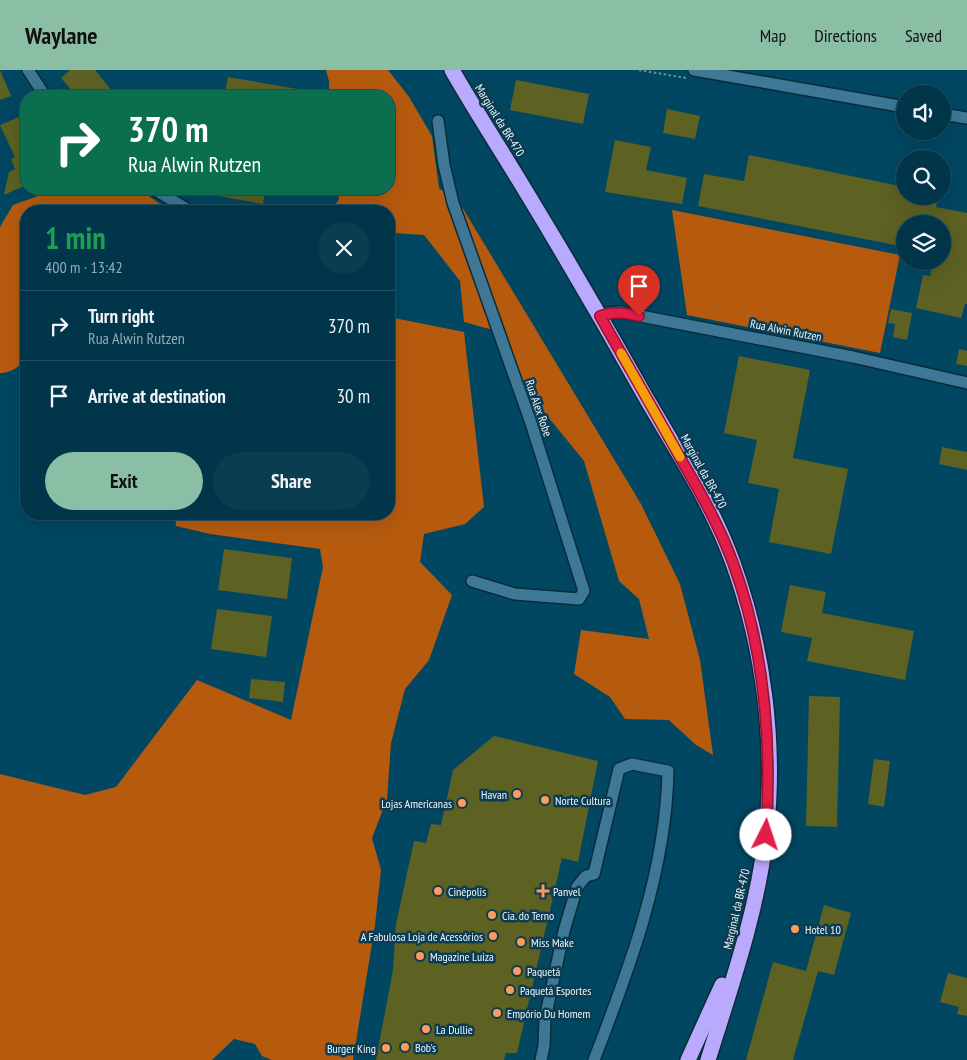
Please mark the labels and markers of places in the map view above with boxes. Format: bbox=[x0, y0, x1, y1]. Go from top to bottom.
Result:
pin bbox=[618, 265, 660, 316]
place label: Havan bbox=[481, 787, 507, 802]
marker: Havan bbox=[511, 788, 523, 800]
place label: Norte Cultura bbox=[555, 793, 611, 808]
marker: Norte Cultura bbox=[539, 794, 551, 806]
place label: Lojas Americanas bbox=[381, 796, 452, 811]
marker: Lojas Americanas bbox=[456, 797, 468, 809]
place label: Cinépolis bbox=[448, 884, 486, 899]
place label: Panvel bbox=[553, 884, 581, 899]
marker: Cinépolis bbox=[432, 885, 444, 897]
marker: Panvel bbox=[537, 885, 549, 897]
place label: Cia. do Terno bbox=[502, 908, 554, 923]
marker: Cia. do Terno bbox=[486, 909, 498, 921]
place label: Hotel 10 bbox=[805, 922, 841, 937]
marker: Hotel 10 bbox=[789, 923, 801, 935]
place label: A Fabulosa Loja de Acessórios bbox=[361, 929, 483, 944]
marker: A Fabulosa Loja de Acessórios bbox=[487, 930, 499, 942]
place label: Miss Make bbox=[531, 935, 574, 950]
marker: Miss Make bbox=[515, 936, 527, 948]
place label: Magazine Luiza bbox=[430, 949, 494, 964]
marker: Magazine Luiza bbox=[414, 950, 426, 962]
place label: Paquetá bbox=[527, 964, 561, 979]
marker: Paquetá bbox=[511, 965, 523, 977]
place label: Paquetá Esportes bbox=[520, 983, 591, 998]
marker: Paquetá Esportes bbox=[504, 984, 516, 996]
place label: Empório Du Homem bbox=[507, 1006, 590, 1021]
marker: Empório Du Homem bbox=[491, 1007, 503, 1019]
place label: La Dullie bbox=[436, 1022, 473, 1037]
marker: La Dullie bbox=[420, 1023, 432, 1035]
place label: Bob's bbox=[415, 1040, 436, 1055]
place label: Burger King bbox=[327, 1041, 376, 1056]
marker: Bob's bbox=[399, 1041, 411, 1053]
marker: Burger King bbox=[380, 1042, 392, 1054]

